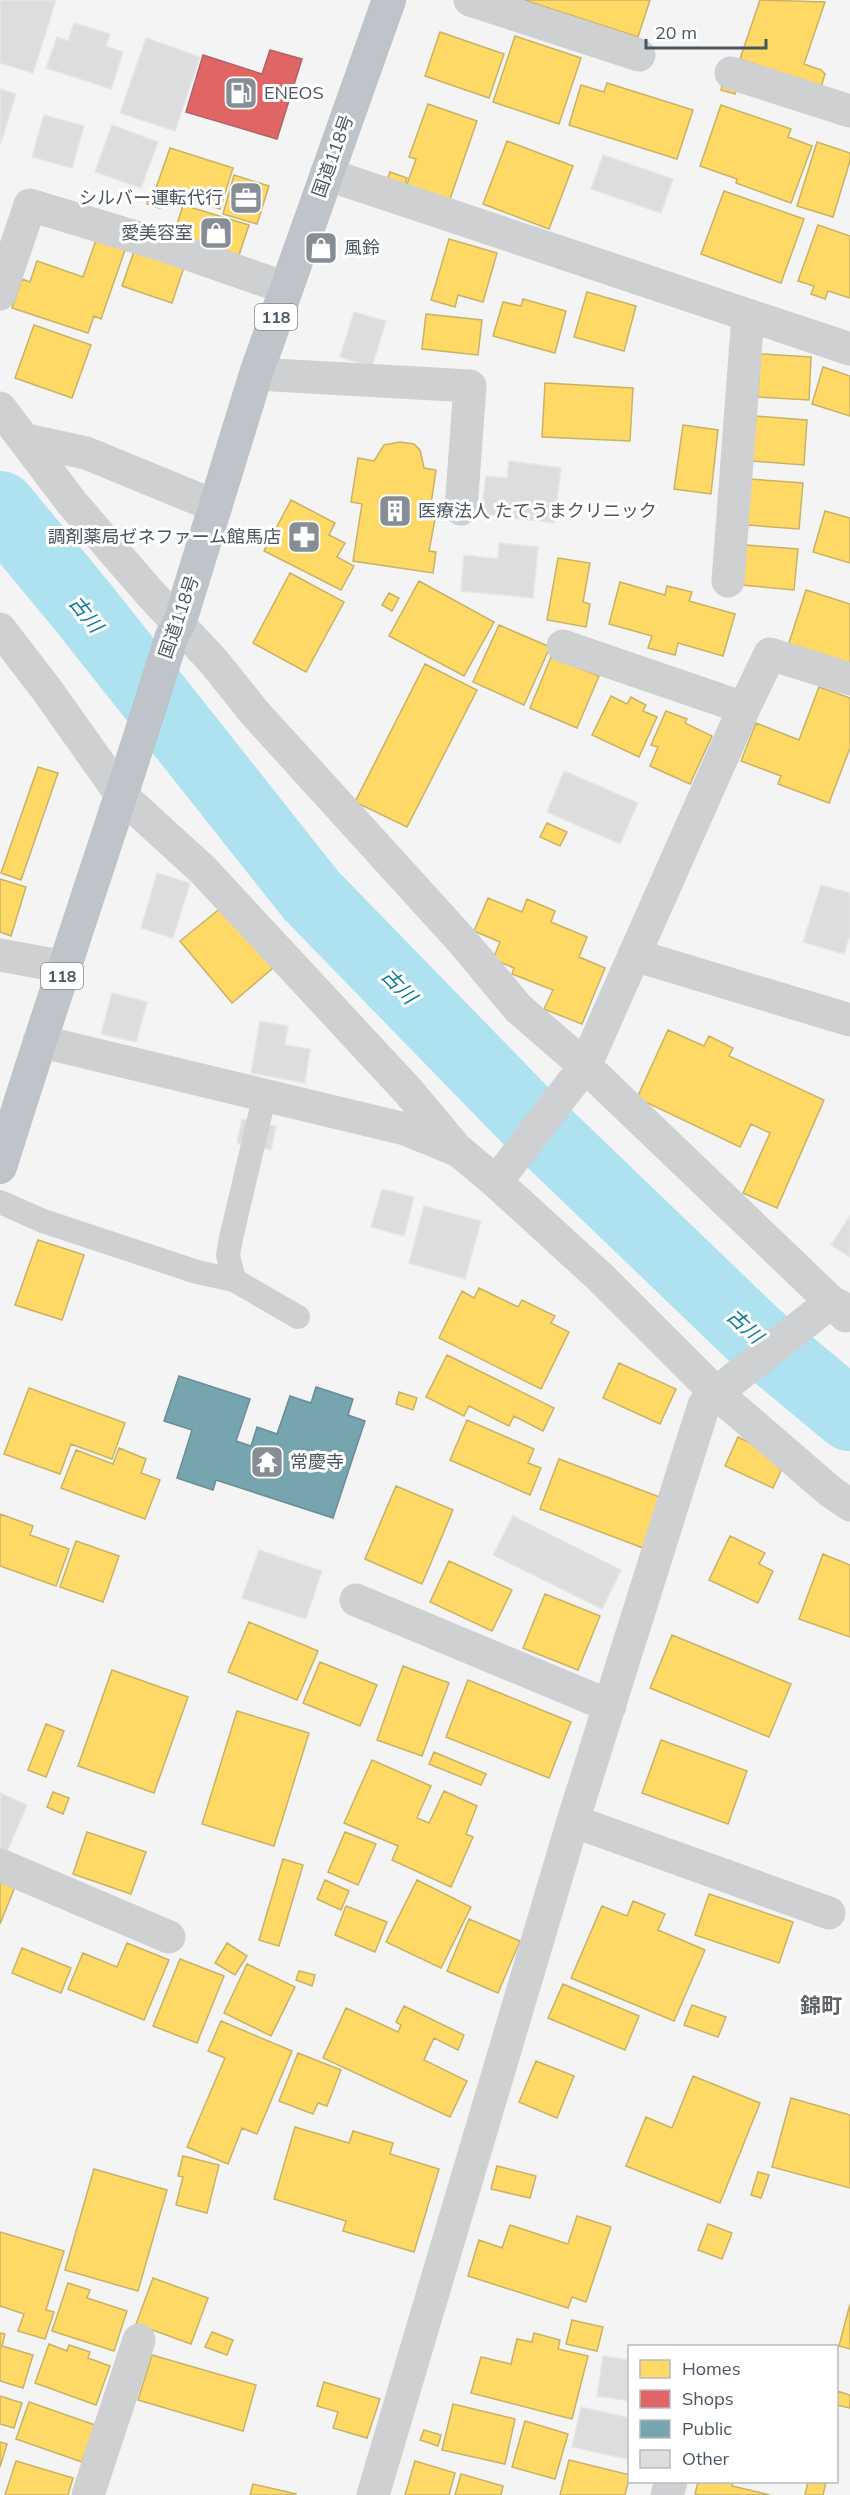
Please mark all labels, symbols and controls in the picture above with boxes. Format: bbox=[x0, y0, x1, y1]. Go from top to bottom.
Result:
scale bar bbox=[646, 12, 766, 50]
text: 20 m bbox=[655, 21, 697, 44]
fuel station icon: ENEOS bbox=[223, 75, 259, 111]
place label: ENEOS bbox=[264, 81, 324, 104]
street label: 国道118号 bbox=[307, 111, 358, 200]
office icon: シルバー運転代行 bbox=[228, 180, 264, 216]
place label: シルバー運転代行 bbox=[79, 186, 223, 209]
shop icon: 愛美容室 bbox=[198, 215, 234, 251]
place label: 愛美容室 bbox=[121, 221, 193, 244]
shop icon: 風鈴 bbox=[303, 230, 339, 266]
place label: 風鈴 bbox=[344, 236, 380, 259]
road number: 118 bbox=[255, 304, 297, 330]
building icon: 医療法人 たてうまクリニック bbox=[377, 493, 413, 529]
place label: 医療法人 たてうまクリニック bbox=[418, 499, 657, 522]
pharmacy icon: 調剤薬局ゼネファーム館馬店 bbox=[286, 519, 322, 555]
place label: 調剤薬局ゼネファーム館馬店 bbox=[48, 525, 281, 548]
street label: 国道118号 bbox=[154, 572, 203, 661]
water label: 古川 bbox=[64, 590, 110, 639]
road number: 118 bbox=[41, 963, 83, 989]
water label: 古川 bbox=[376, 963, 424, 1010]
water label: 古川 bbox=[722, 1303, 770, 1350]
temple icon: 常慶寺 bbox=[249, 1444, 285, 1480]
place label: 常慶寺 bbox=[290, 1450, 344, 1473]
district label: 錦町 bbox=[800, 1992, 842, 2018]
legend bbox=[628, 2345, 838, 2483]
text: Homes bbox=[682, 2357, 741, 2380]
text: Shops bbox=[682, 2387, 734, 2410]
text: Public bbox=[682, 2417, 732, 2440]
text: Other bbox=[682, 2447, 730, 2470]

